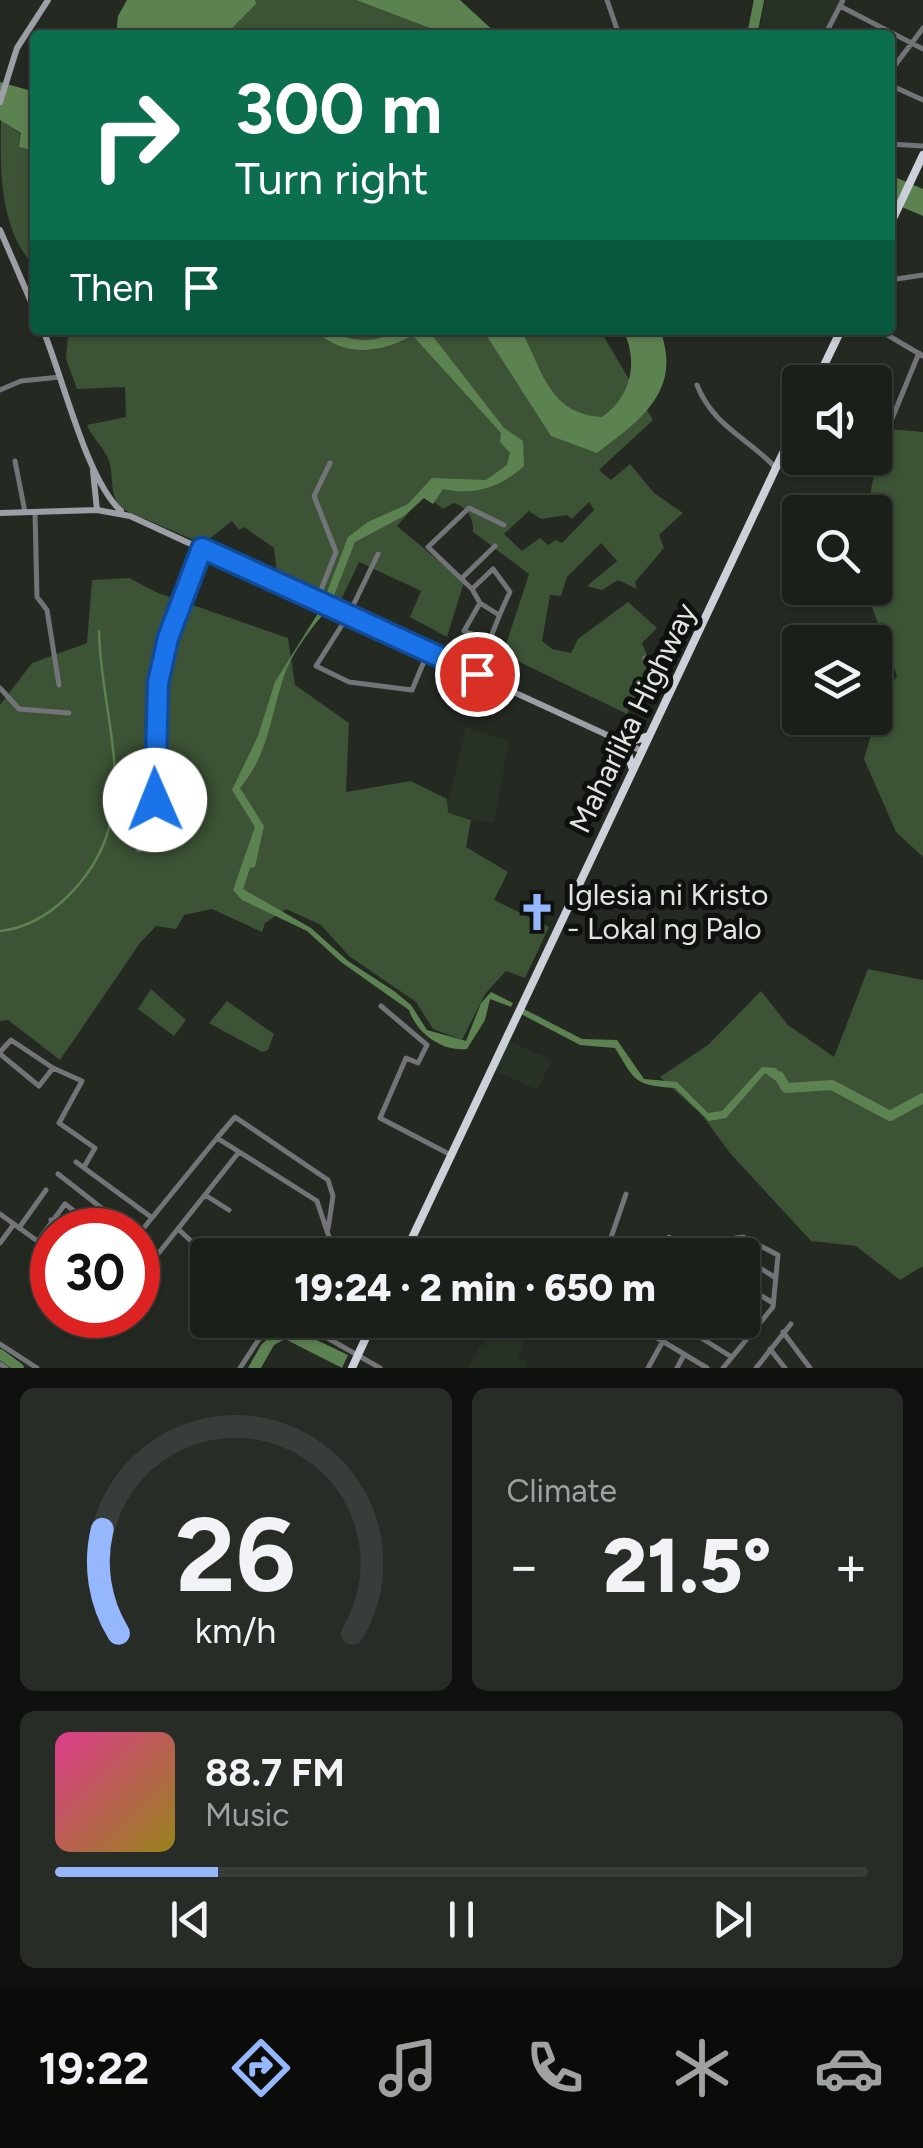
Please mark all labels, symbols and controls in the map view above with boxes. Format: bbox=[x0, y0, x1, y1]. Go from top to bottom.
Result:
text: 300 m bbox=[235, 66, 442, 151]
icon: right bbox=[70, 70, 200, 200]
text: Turn right bbox=[235, 151, 428, 205]
icon: arrive bbox=[174, 260, 229, 315]
text: Then bbox=[70, 265, 154, 311]
map controls bbox=[782, 365, 892, 735]
button: sound bbox=[782, 365, 892, 475]
button: search bbox=[782, 495, 892, 605]
street label: Maharlika Highway bbox=[561, 597, 704, 839]
button: layers bbox=[782, 625, 892, 735]
pin bbox=[435, 632, 520, 717]
icon: arrive bbox=[450, 647, 505, 702]
position arrow bbox=[103, 748, 207, 852]
place label: Iglesia ni Kristo - Lokal ng Palo bbox=[567, 876, 768, 947]
church icon: Iglesia ni Kristo - Lokal ng Palo bbox=[516, 891, 558, 933]
speed limit sign: 30 bbox=[30, 1208, 160, 1338]
text: 19:24 · 2 min · 650 m bbox=[294, 1265, 656, 1311]
text: Climate bbox=[507, 1472, 617, 1510]
text: 26 bbox=[175, 1492, 296, 1617]
text: 21.5° bbox=[603, 1521, 772, 1611]
text: − bbox=[507, 1533, 541, 1599]
text: + bbox=[834, 1533, 868, 1599]
text: km/h bbox=[195, 1609, 277, 1652]
text: 88.7 FM bbox=[205, 1750, 345, 1796]
text: Music bbox=[205, 1796, 290, 1834]
icon: previous bbox=[163, 1892, 218, 1947]
icon: pause bbox=[434, 1892, 489, 1947]
icon: next bbox=[705, 1892, 760, 1947]
icon: directions bbox=[226, 2033, 296, 2103]
icon: music bbox=[373, 2033, 443, 2103]
icon: phone bbox=[520, 2033, 590, 2103]
icon: climate bbox=[667, 2033, 737, 2103]
icon: car bbox=[814, 2033, 884, 2103]
text: 19:22 bbox=[39, 2041, 149, 2095]

